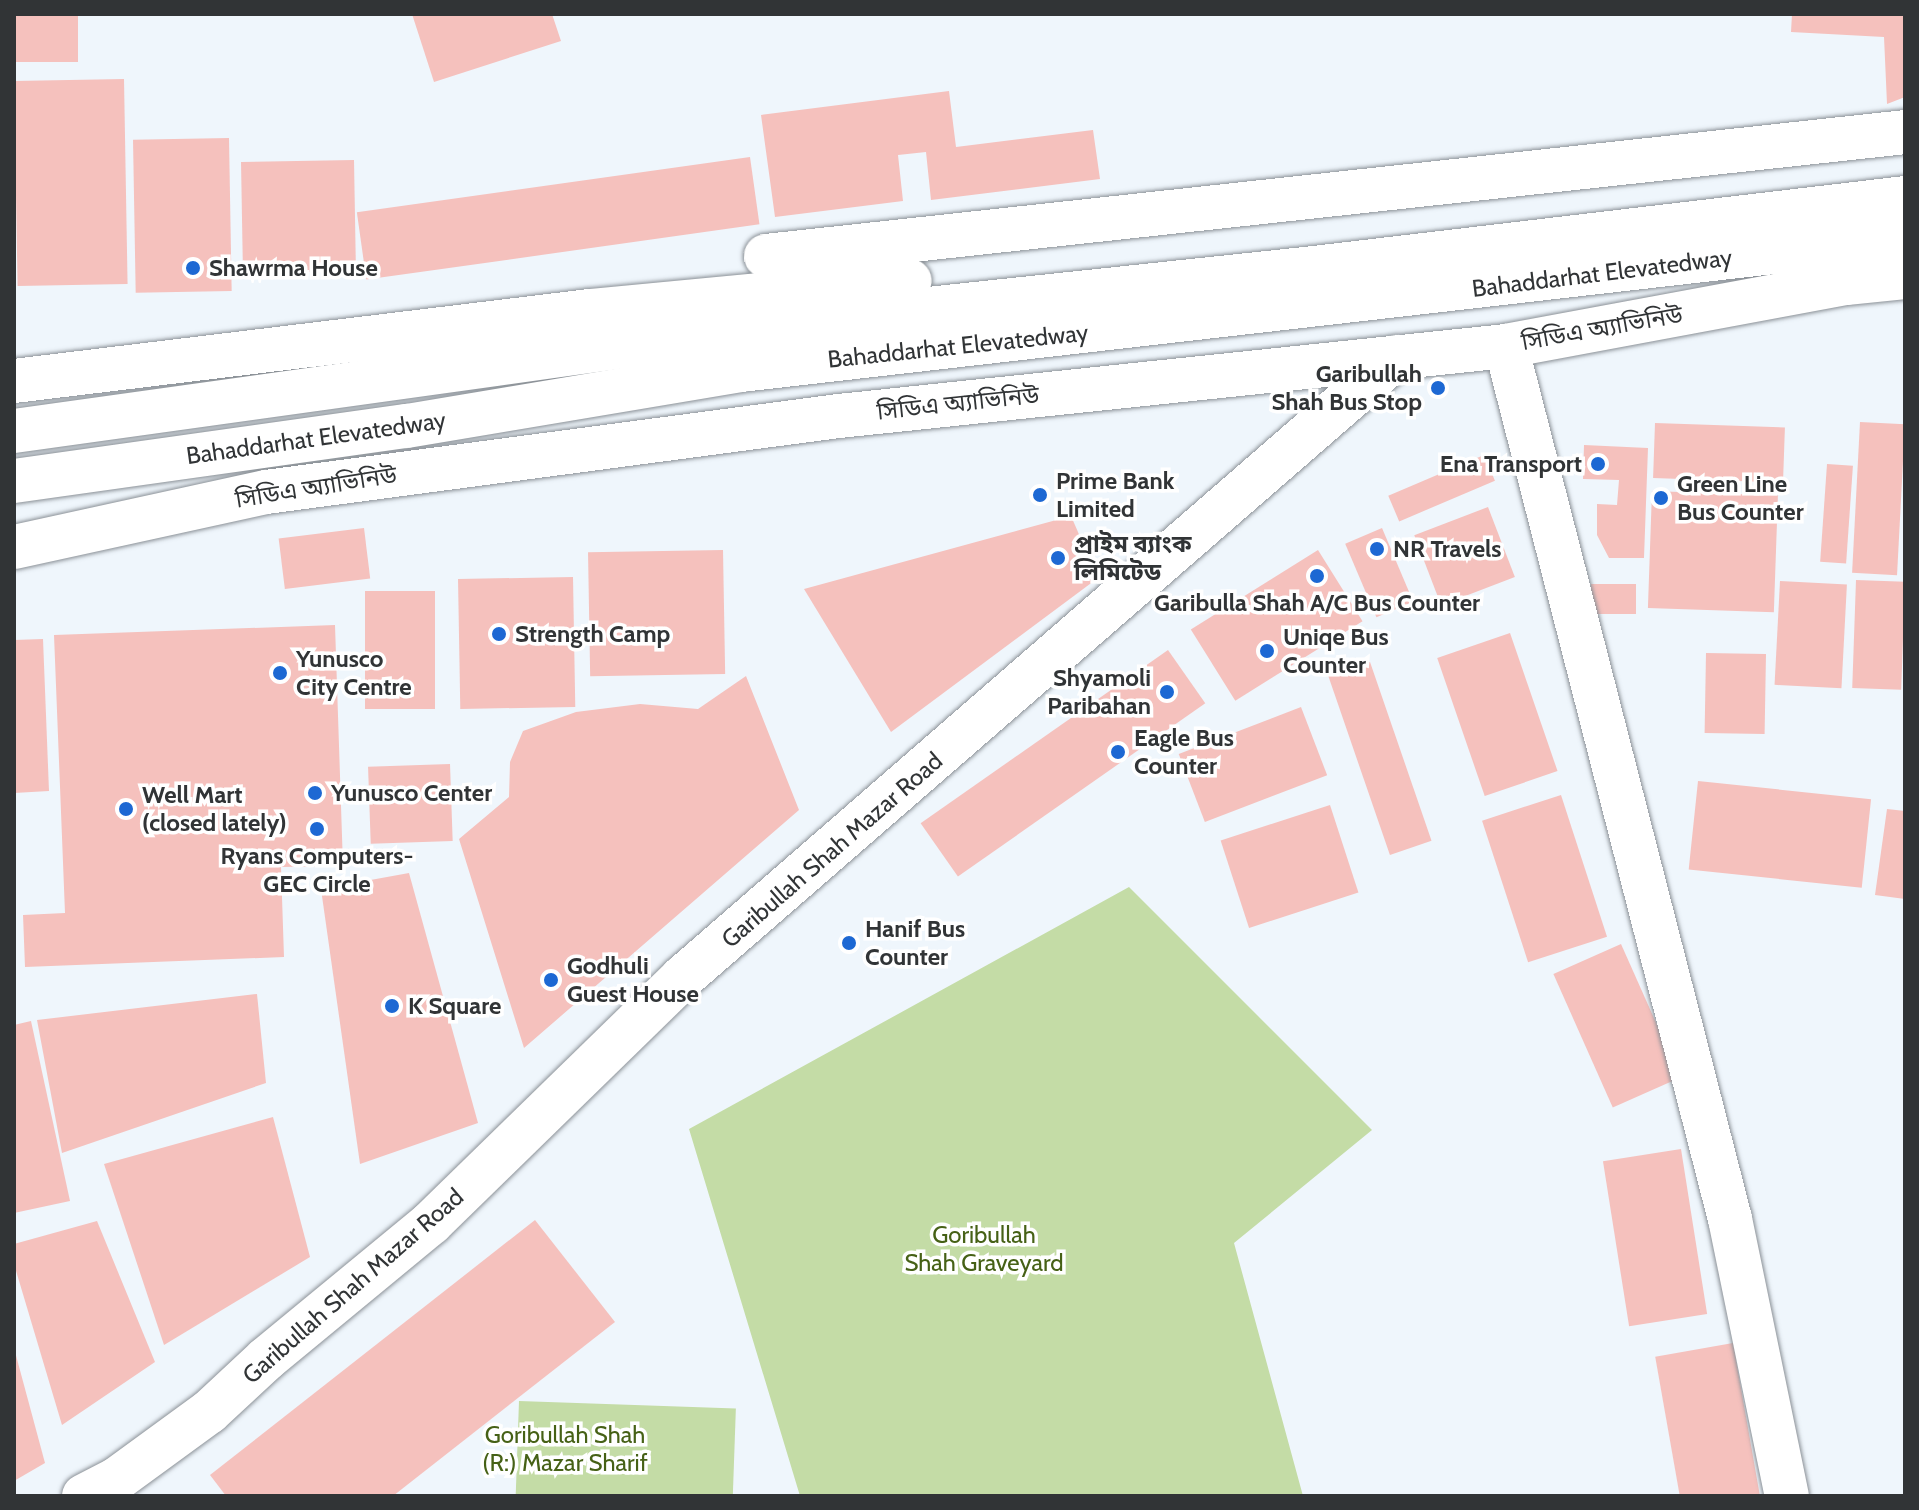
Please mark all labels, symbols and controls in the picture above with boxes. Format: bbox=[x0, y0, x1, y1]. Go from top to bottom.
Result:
street label: Bahaddarhat Elevatedway bbox=[1470, 243, 1734, 303]
place label: Shawrma House bbox=[209, 254, 378, 282]
marker: Shawrma House bbox=[184, 259, 202, 277]
street label: সিডিএ অ্যাভিনিউ bbox=[1519, 300, 1685, 356]
street label: Bahaddarhat Elevatedway bbox=[826, 318, 1090, 374]
place label: Garibullah Shah Bus Stop bbox=[1271, 360, 1422, 416]
marker: Garibullah Shah Bus Stop bbox=[1429, 379, 1447, 397]
street label: সিডিএ অ্যাভিনিউ bbox=[875, 380, 1041, 426]
street label: Bahaddarhat Elevatedway bbox=[184, 406, 448, 470]
place label: Ena Transport bbox=[1440, 450, 1582, 478]
marker: Ena Transport bbox=[1589, 455, 1607, 473]
street label: সিডিএ অ্যাভিনিউ bbox=[233, 460, 399, 514]
place label: Prime Bank Limited bbox=[1056, 467, 1174, 523]
place label: Green Line Bus Counter bbox=[1677, 470, 1804, 526]
marker: Prime Bank Limited bbox=[1031, 486, 1049, 504]
marker: Green Line Bus Counter bbox=[1652, 489, 1670, 507]
place label: প্রাইম ব্যাংক লিমিটেড bbox=[1074, 530, 1192, 586]
place label: NR Travels bbox=[1393, 535, 1502, 563]
marker: NR Travels bbox=[1368, 540, 1386, 558]
marker: প্রাইম ব্যাংক লিমিটেড bbox=[1049, 549, 1067, 567]
marker: Garibulla Shah A/C Bus Counter bbox=[1308, 567, 1326, 585]
place label: Garibulla Shah A/C Bus Counter bbox=[1154, 589, 1480, 617]
place label: Strength Camp bbox=[515, 620, 670, 648]
place label: Uniqe Bus Counter bbox=[1283, 623, 1389, 679]
marker: Strength Camp bbox=[490, 625, 508, 643]
marker: Uniqe Bus Counter bbox=[1258, 642, 1276, 660]
place label: Yunusco City Centre bbox=[296, 645, 412, 701]
marker: Yunusco City Centre bbox=[271, 664, 289, 682]
place label: Shyamoli Paribahan bbox=[1047, 664, 1151, 720]
marker: Shyamoli Paribahan bbox=[1158, 683, 1176, 701]
place label: Eagle Bus Counter bbox=[1134, 724, 1234, 780]
marker: Eagle Bus Counter bbox=[1109, 743, 1127, 761]
street label: Garibullah Shah Mazar Road bbox=[716, 746, 948, 954]
place label: Yunusco Center bbox=[331, 779, 492, 807]
place label: Well Mart (closed lately) bbox=[142, 781, 287, 837]
marker: Yunusco Center bbox=[306, 784, 324, 802]
marker: Well Mart (closed lately) bbox=[117, 800, 135, 818]
marker: Ryans Computers- GEC Circle bbox=[308, 820, 326, 838]
place label: Ryans Computers- GEC Circle bbox=[221, 842, 413, 898]
place label: Hanif Bus Counter bbox=[865, 915, 965, 971]
marker: Hanif Bus Counter bbox=[840, 934, 858, 952]
place label: Godhuli Guest House bbox=[567, 952, 699, 1008]
marker: Godhuli Guest House bbox=[542, 971, 560, 989]
place label: K Square bbox=[408, 992, 501, 1020]
marker: K Square bbox=[383, 997, 401, 1015]
street label: Garibullah Shah Mazar Road bbox=[237, 1182, 469, 1390]
park label: Goribullah Shah Graveyard bbox=[904, 1221, 1064, 1277]
park label: Goribullah Shah (R:) Mazar Sharif bbox=[482, 1421, 648, 1477]

